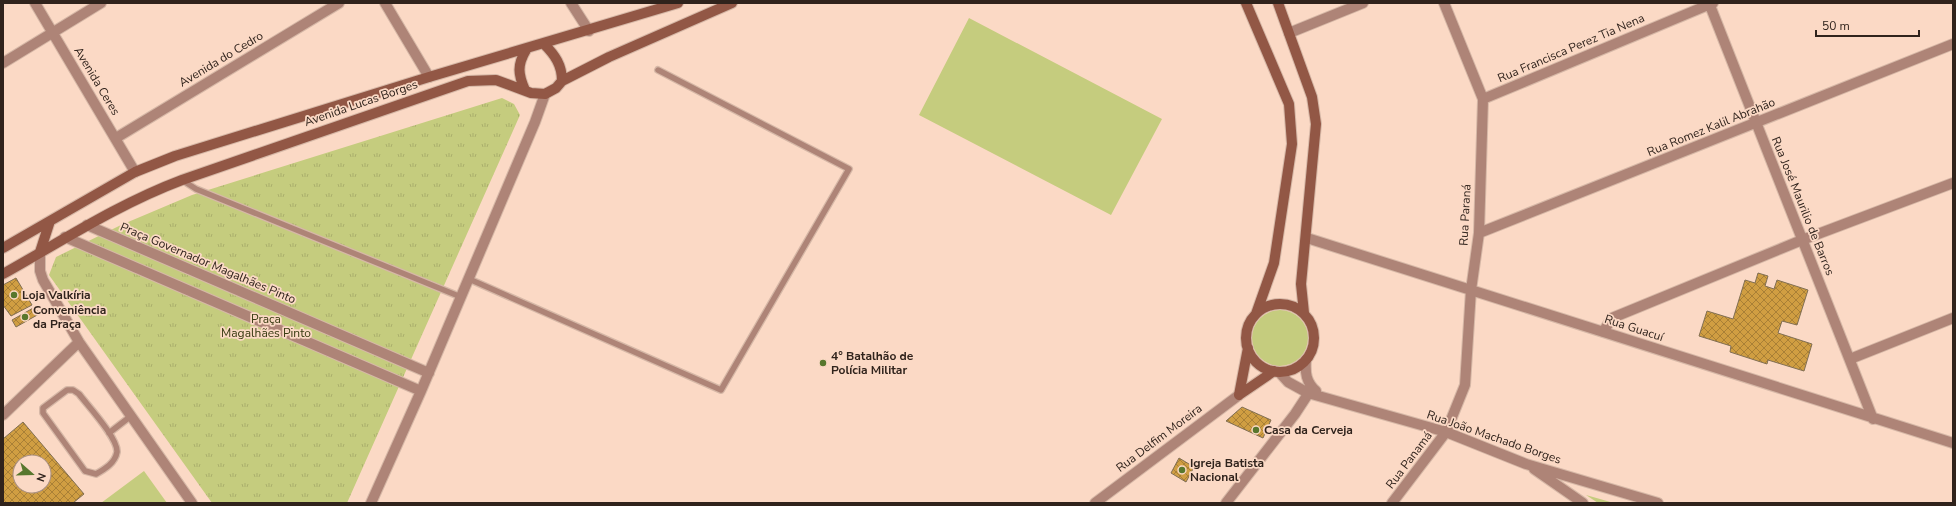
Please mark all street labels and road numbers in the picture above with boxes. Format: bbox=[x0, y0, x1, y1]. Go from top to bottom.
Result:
street label: Rua Francisca Perez Tia Nena bbox=[1495, 10, 1647, 86]
street label: Avenida do Cedro bbox=[176, 27, 266, 90]
street label: Avenida Ceres bbox=[70, 44, 124, 118]
street label: Avenida Lucas Borges bbox=[302, 76, 420, 130]
street label: Rua Romez Kalil Abrahão bbox=[1644, 94, 1778, 160]
street label: Rua José Maurilio de Barros bbox=[1768, 134, 1838, 278]
street label: Rua Paraná bbox=[1455, 184, 1475, 246]
street label: Praça Governador Magalhães Pinto bbox=[118, 219, 299, 307]
street label: Rua Guacuí bbox=[1602, 311, 1667, 345]
street label: Rua Delfim Moreira bbox=[1113, 400, 1205, 476]
street label: Rua João Machado Borges bbox=[1425, 406, 1564, 468]
street label: Rua Panamá bbox=[1382, 428, 1436, 492]

